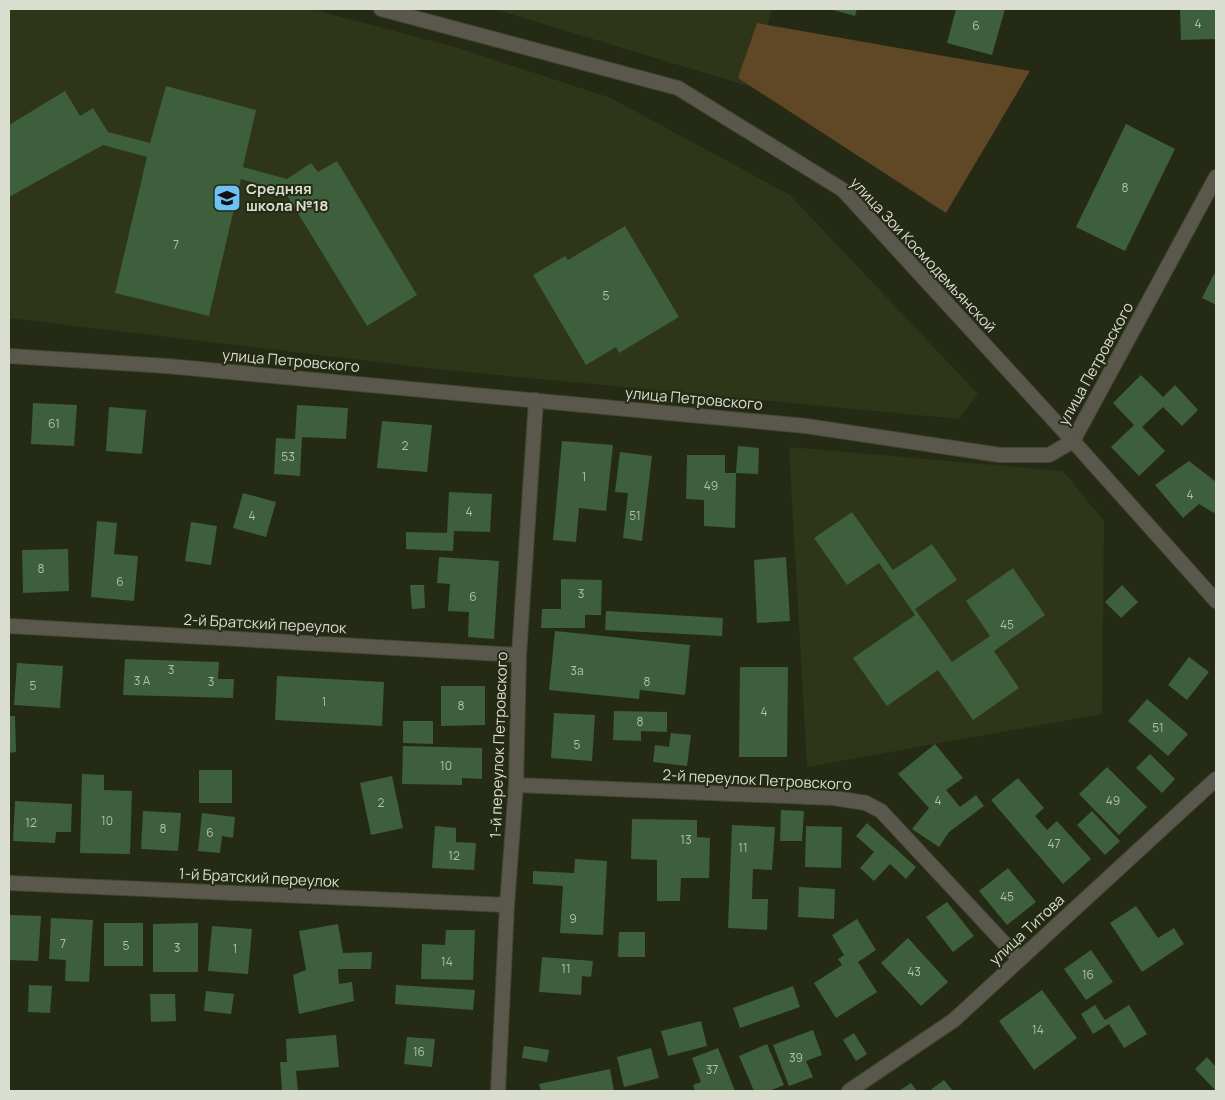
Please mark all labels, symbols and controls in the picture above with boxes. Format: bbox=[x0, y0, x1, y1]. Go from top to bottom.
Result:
house number: 4 bbox=[1194, 15, 1202, 32]
house number: 6 bbox=[972, 17, 980, 34]
street label: улица Зои Космодемьянской bbox=[846, 172, 1001, 337]
place label: Средняя школа №18 bbox=[246, 178, 329, 216]
house number: 8 bbox=[1122, 179, 1129, 196]
school or university icon: Средняя школа №18 bbox=[212, 183, 242, 213]
house number: 7 bbox=[173, 236, 179, 253]
house number: 5 bbox=[603, 287, 610, 304]
street label: улица Петровского bbox=[1053, 298, 1138, 429]
street label: улица Петровского bbox=[221, 344, 361, 377]
street label: улица Петровского bbox=[624, 382, 764, 415]
house number: 61 bbox=[48, 415, 60, 432]
house number: 2 bbox=[402, 437, 409, 454]
house number: 53 bbox=[281, 448, 295, 465]
house number: 1 bbox=[582, 468, 586, 485]
house number: 49 bbox=[704, 477, 718, 494]
house number: 4 bbox=[1186, 486, 1194, 503]
house number: 4 bbox=[465, 503, 473, 520]
house number: 4 bbox=[248, 507, 256, 524]
house number: 51 bbox=[629, 507, 641, 524]
house number: 8 bbox=[38, 560, 45, 577]
house number: 6 bbox=[116, 573, 124, 590]
house number: 3 bbox=[578, 585, 584, 602]
house number: 6 bbox=[469, 588, 477, 605]
street label: 2-й Братский переулок bbox=[183, 609, 348, 638]
house number: 45 bbox=[1000, 616, 1014, 633]
street label: 1-й переулок Петровского bbox=[485, 651, 512, 839]
house number: 3 bbox=[168, 661, 174, 678]
house number: 3а bbox=[570, 662, 584, 679]
house number: 3 А bbox=[134, 672, 151, 689]
house number: 3 bbox=[208, 673, 214, 690]
house number: 8 bbox=[644, 673, 651, 690]
house number: 5 bbox=[30, 677, 37, 694]
house number: 1 bbox=[322, 693, 326, 710]
house number: 8 bbox=[458, 697, 465, 714]
house number: 4 bbox=[760, 703, 768, 720]
house number: 8 bbox=[637, 713, 644, 730]
house number: 51 bbox=[1152, 719, 1164, 736]
house number: 5 bbox=[574, 736, 581, 753]
house number: 10 bbox=[440, 757, 452, 774]
street label: 2-й переулок Петровского bbox=[662, 764, 852, 795]
house number: 4 bbox=[934, 792, 942, 809]
house number: 49 bbox=[1106, 792, 1120, 809]
house number: 2 bbox=[378, 794, 385, 811]
house number: 10 bbox=[101, 812, 113, 829]
house number: 12 bbox=[25, 814, 37, 831]
house number: 8 bbox=[160, 820, 167, 837]
house number: 6 bbox=[206, 824, 214, 841]
house number: 13 bbox=[680, 831, 692, 848]
house number: 47 bbox=[1047, 835, 1061, 852]
house number: 11 bbox=[738, 839, 748, 856]
house number: 12 bbox=[448, 847, 460, 864]
street label: 1-й Братский переулок bbox=[178, 863, 340, 892]
house number: 45 bbox=[1000, 888, 1014, 905]
street label: улица Титова bbox=[985, 889, 1069, 970]
house number: 9 bbox=[569, 910, 577, 927]
house number: 7 bbox=[60, 935, 66, 952]
house number: 5 bbox=[123, 937, 130, 954]
house number: 3 bbox=[174, 939, 180, 956]
house number: 1 bbox=[233, 940, 237, 957]
house number: 14 bbox=[441, 953, 453, 970]
house number: 11 bbox=[561, 960, 571, 977]
house number: 43 bbox=[907, 963, 921, 980]
house number: 16 bbox=[1082, 966, 1094, 983]
house number: 14 bbox=[1032, 1021, 1044, 1038]
house number: 16 bbox=[413, 1043, 425, 1060]
house number: 39 bbox=[789, 1049, 803, 1066]
house number: 37 bbox=[706, 1061, 718, 1078]

